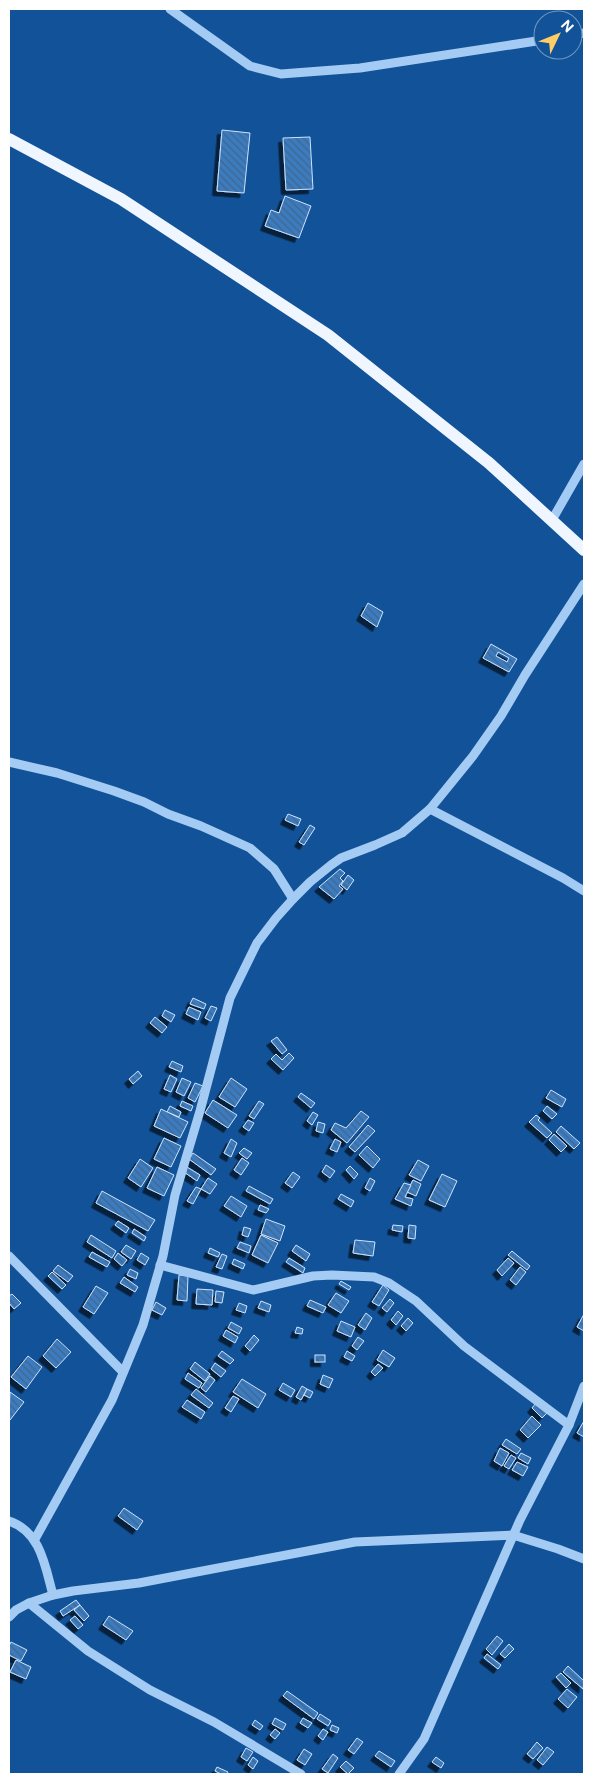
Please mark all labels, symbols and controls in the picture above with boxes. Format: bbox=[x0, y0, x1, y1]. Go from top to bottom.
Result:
north arrow bbox=[533, 10, 583, 60]
text: N bbox=[558, 17, 577, 36]

